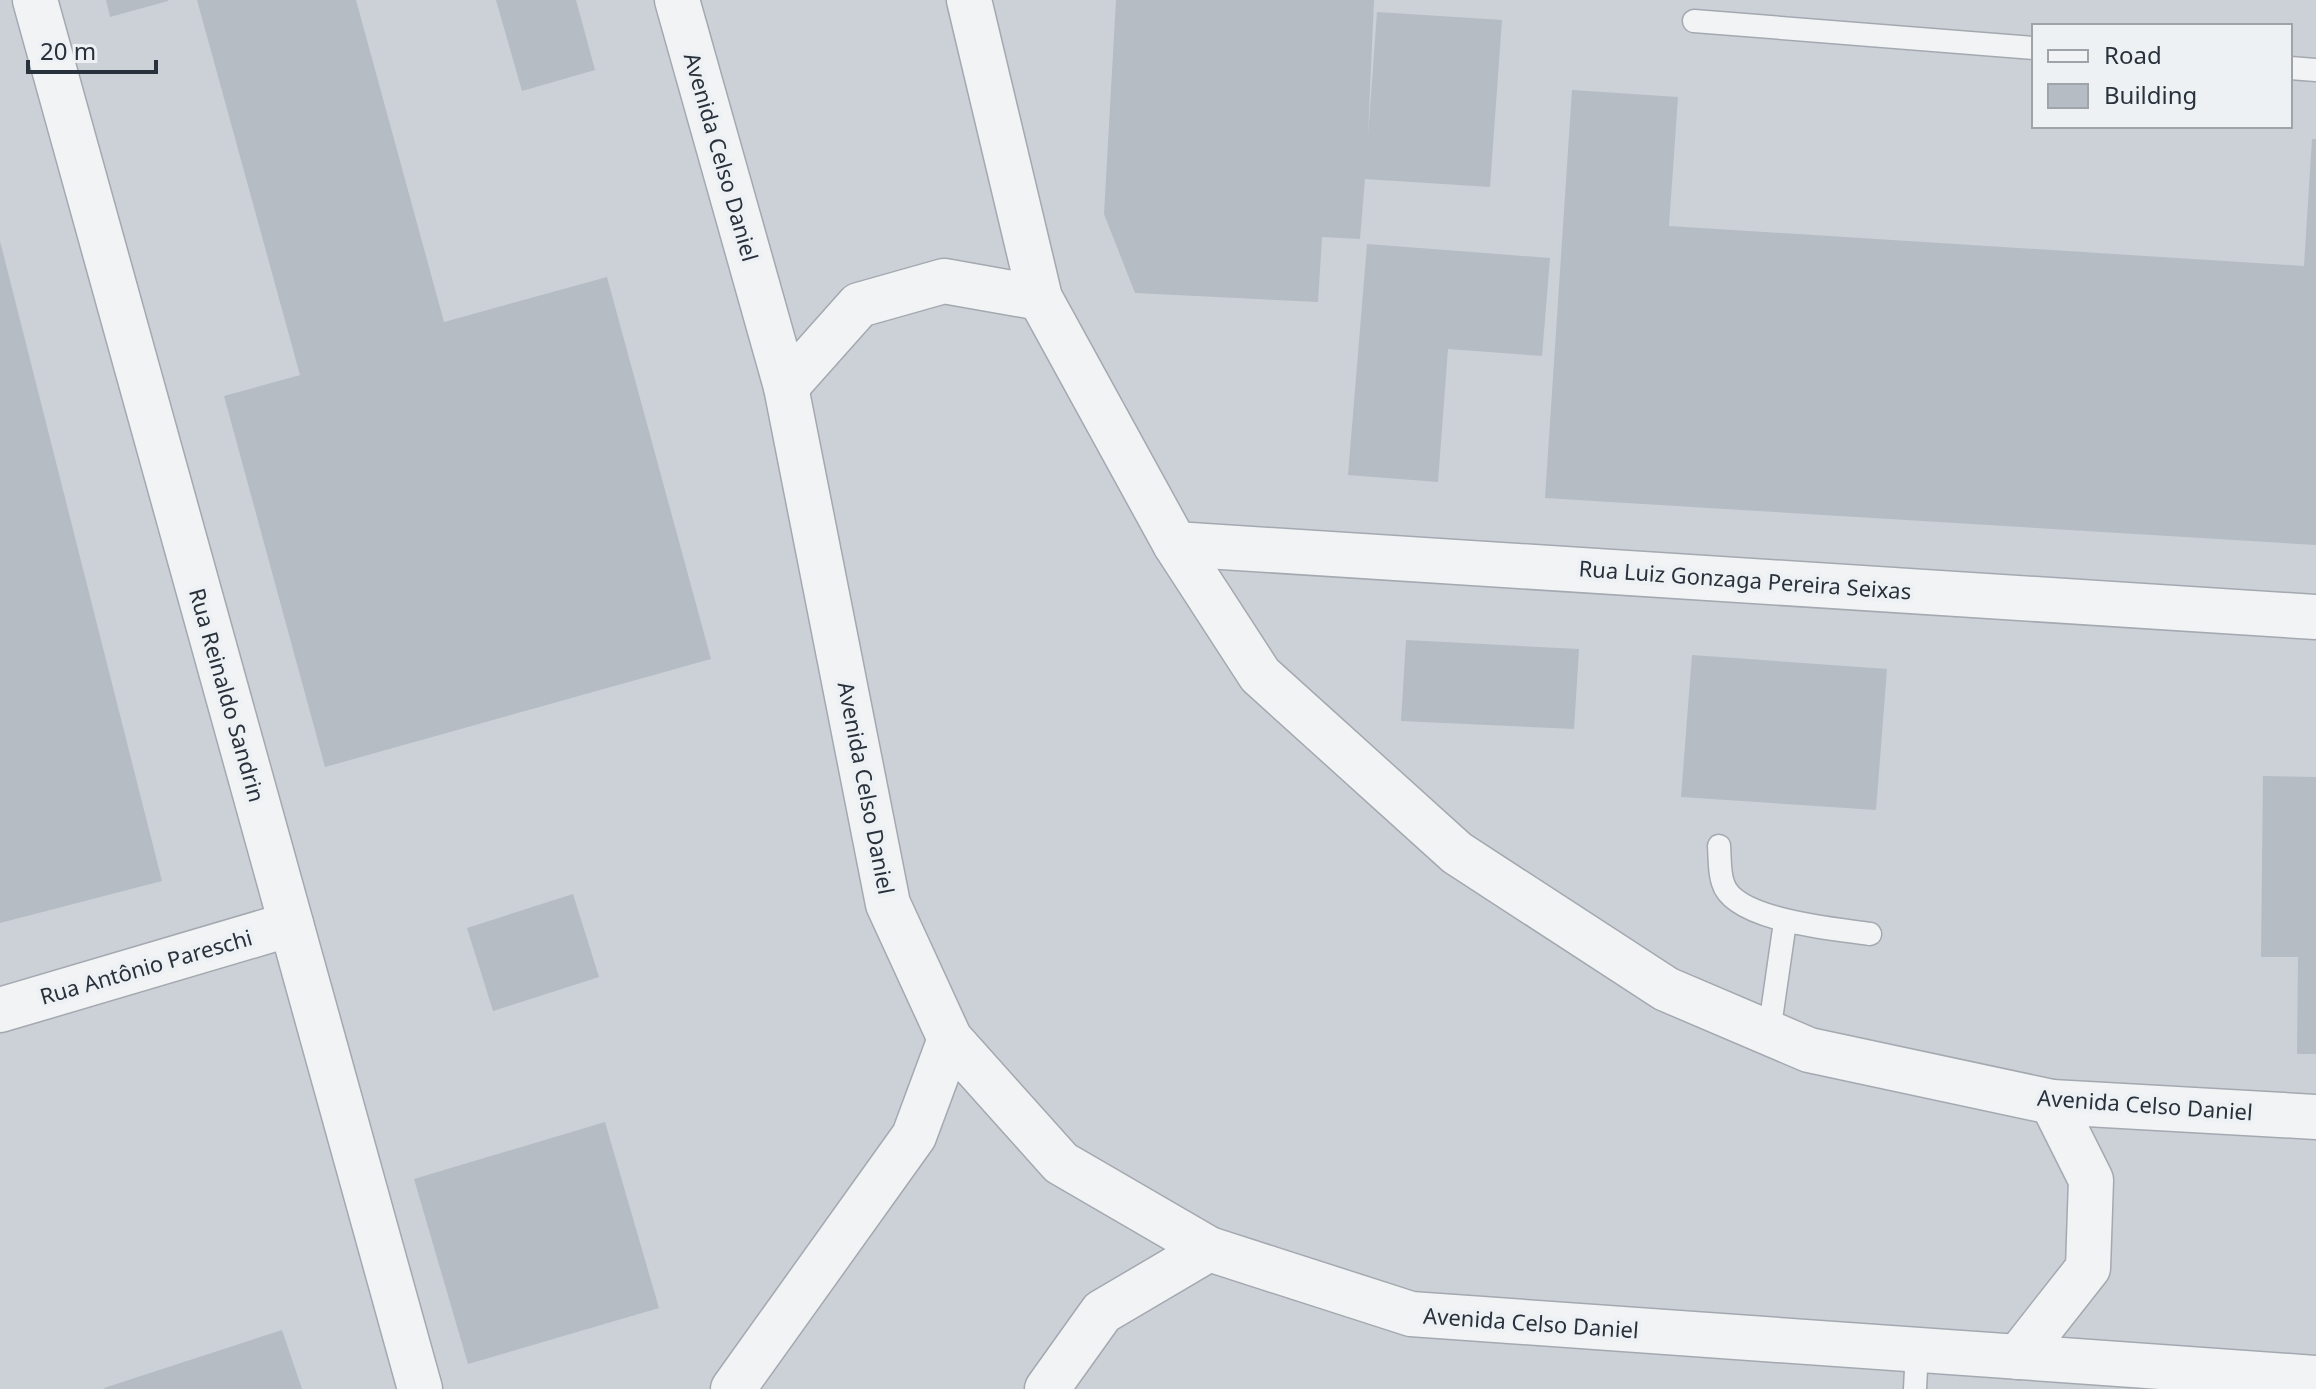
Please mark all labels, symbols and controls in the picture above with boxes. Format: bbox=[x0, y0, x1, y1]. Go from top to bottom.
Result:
scale bar bbox=[28, 24, 156, 74]
legend bbox=[2032, 24, 2292, 128]
text: 20 m bbox=[40, 34, 96, 67]
text: Road bbox=[2104, 38, 2162, 71]
street label: Avenida Celso Daniel bbox=[678, 49, 766, 265]
text: Building bbox=[2104, 78, 2197, 111]
street label: Rua Luiz Gonzaga Pereira Seixas bbox=[1578, 552, 1912, 606]
street label: Rua Reinaldo Sandrin bbox=[183, 584, 273, 805]
street label: Avenida Celso Daniel bbox=[832, 679, 902, 897]
street label: Rua Antônio Pareschi bbox=[36, 921, 255, 1011]
street label: Avenida Celso Daniel bbox=[2036, 1082, 2254, 1126]
street label: Avenida Celso Daniel bbox=[1422, 1300, 1640, 1344]

